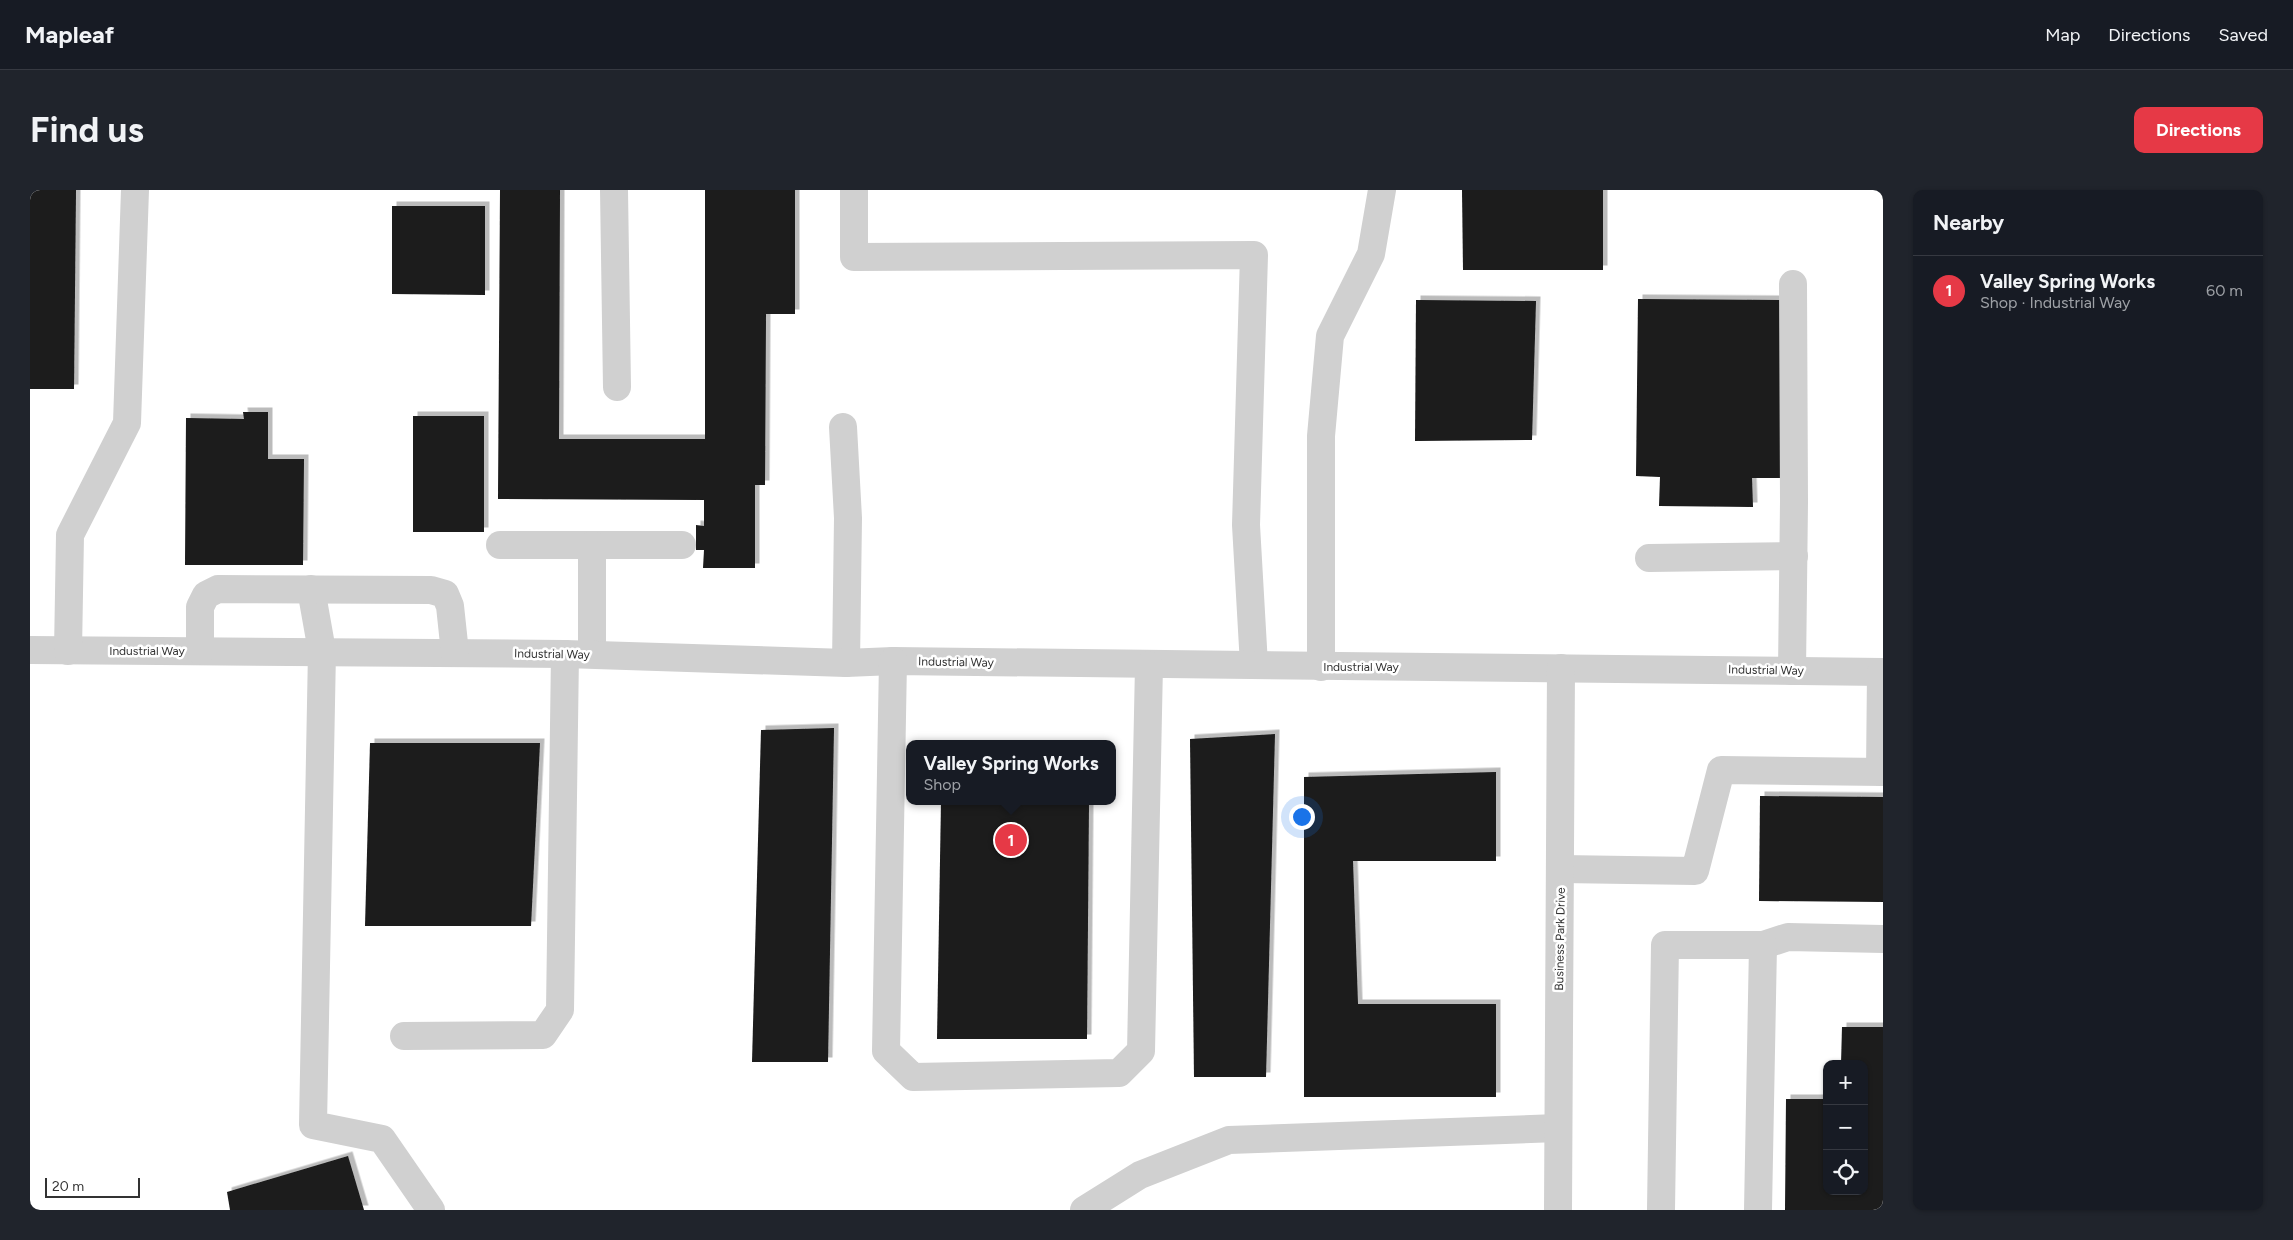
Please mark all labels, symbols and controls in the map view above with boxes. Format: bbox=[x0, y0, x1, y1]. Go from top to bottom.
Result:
text: Mapleaf bbox=[25, 20, 114, 49]
text: Map bbox=[2045, 24, 2080, 46]
text: Directions bbox=[2108, 24, 2190, 46]
text: Saved bbox=[2218, 24, 2268, 46]
button: Directions bbox=[2134, 107, 2263, 153]
text: Find us bbox=[30, 109, 144, 151]
text: Nearby bbox=[1933, 210, 2004, 235]
text: Valley Spring Works bbox=[1980, 270, 2155, 293]
text: 1 bbox=[1946, 281, 1952, 300]
text: 60 m bbox=[2206, 281, 2243, 300]
text: Shop · Industrial Way bbox=[1980, 293, 2130, 312]
street label: Industrial Way bbox=[109, 644, 186, 658]
street label: Industrial Way bbox=[514, 646, 591, 662]
street label: Industrial Way bbox=[918, 654, 995, 670]
street label: Industrial Way bbox=[1323, 660, 1400, 674]
street label: Industrial Way bbox=[1728, 662, 1805, 678]
popup bbox=[906, 740, 1116, 805]
text: Valley Spring Works bbox=[923, 752, 1099, 775]
text: Shop bbox=[923, 775, 961, 794]
your location bbox=[1289, 804, 1315, 830]
pin: 1 bbox=[995, 821, 1027, 859]
street label: Business Park Drive bbox=[1552, 887, 1568, 991]
map controls bbox=[1823, 1060, 1868, 1195]
button: + bbox=[1823, 1060, 1868, 1105]
button: − bbox=[1823, 1105, 1868, 1150]
button: locate bbox=[1823, 1150, 1868, 1195]
scale bar bbox=[45, 1175, 140, 1198]
text: 20 m bbox=[52, 1178, 84, 1195]

